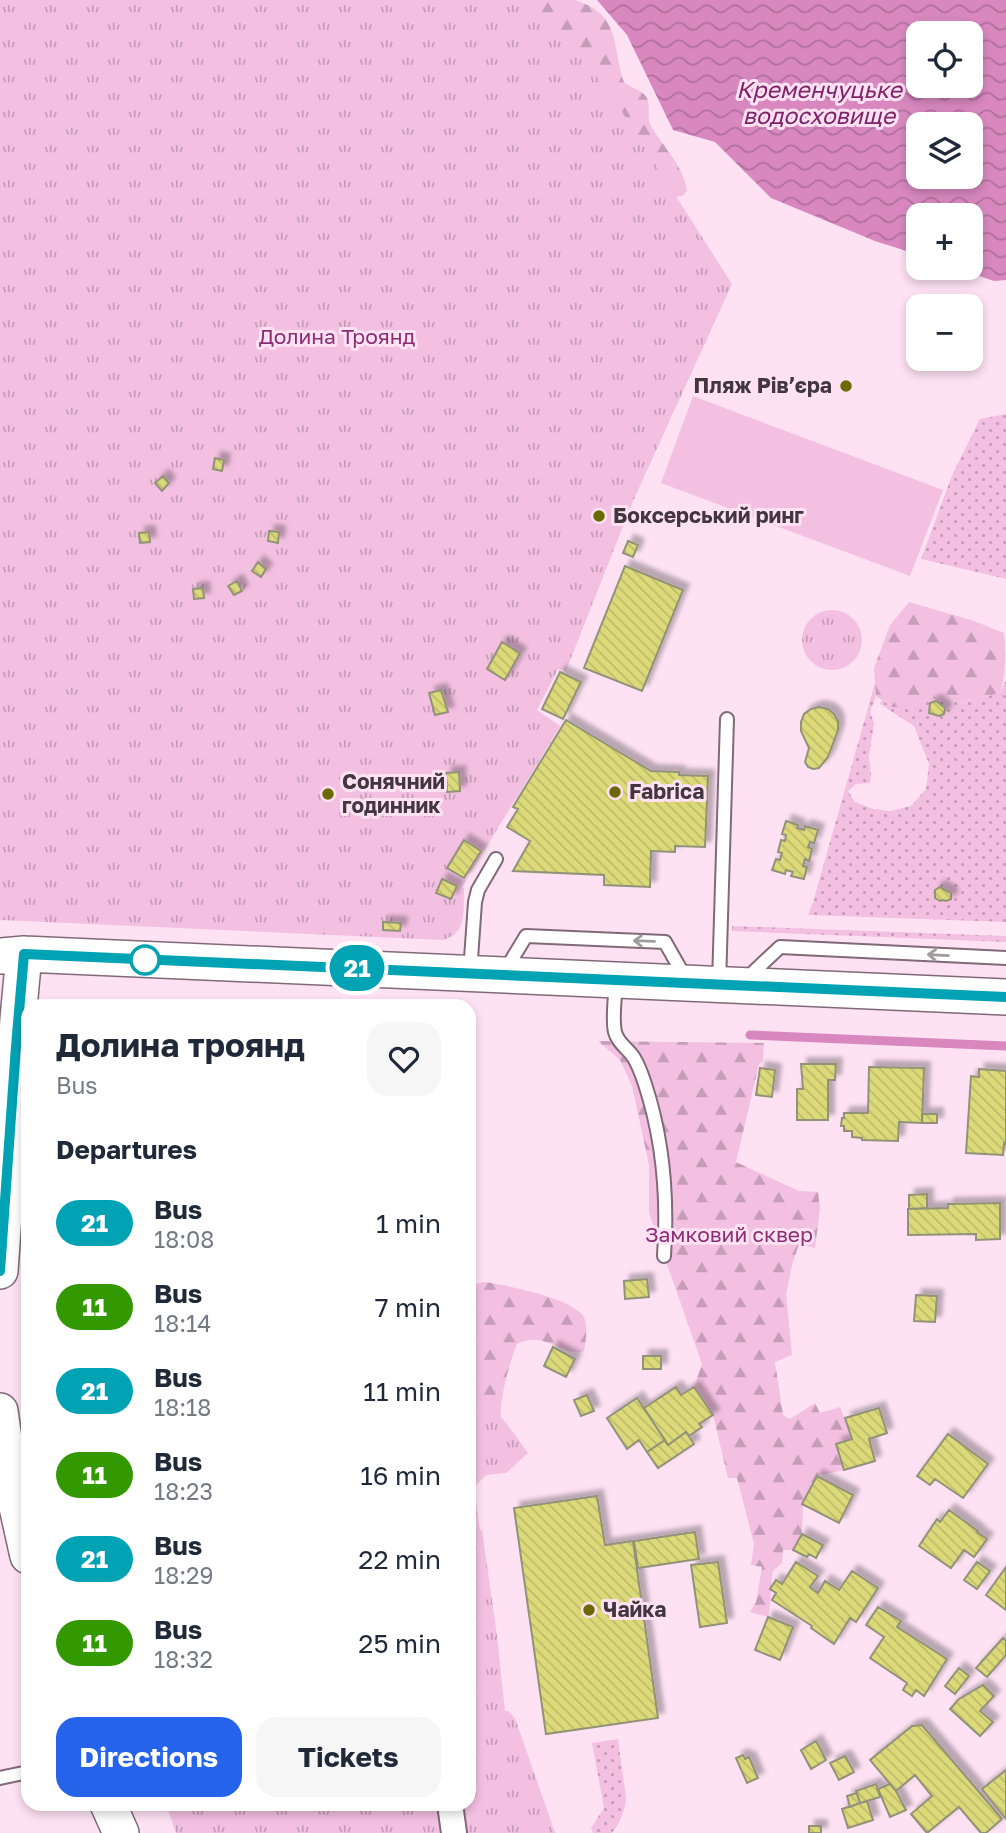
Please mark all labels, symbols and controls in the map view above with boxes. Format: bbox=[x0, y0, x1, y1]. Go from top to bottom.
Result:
map controls bbox=[906, 21, 983, 371]
button: locate bbox=[906, 21, 983, 98]
water label: Кременчуцьке водосховище bbox=[736, 75, 903, 129]
button: layers bbox=[906, 112, 983, 189]
button: + bbox=[906, 203, 983, 280]
button: − bbox=[906, 294, 983, 371]
park label: Долина Троянд bbox=[259, 323, 416, 349]
place label: Пляж Рівʼєра bbox=[694, 372, 832, 398]
marker: Пляж Рівʼєра bbox=[838, 378, 854, 394]
place label: Боксерський ринг bbox=[613, 502, 804, 528]
marker: Боксерський ринг bbox=[591, 508, 607, 524]
place label: Сонячний годинник bbox=[342, 768, 445, 818]
place label: Fabrica bbox=[629, 778, 704, 804]
marker: Fabrica bbox=[607, 784, 623, 800]
marker: Сонячний годинник bbox=[320, 786, 336, 802]
one-way arrow bbox=[633, 935, 656, 948]
unlabelled marker bbox=[130, 945, 160, 975]
line badge: 21 bbox=[326, 945, 388, 991]
one-way arrow bbox=[927, 948, 950, 961]
text: 21 bbox=[344, 953, 371, 982]
button: heart bbox=[367, 1022, 441, 1096]
text: Долина троянд bbox=[56, 1025, 305, 1064]
text: Bus bbox=[56, 1071, 98, 1099]
text: Departures bbox=[56, 1134, 197, 1165]
text: Bus bbox=[154, 1194, 202, 1225]
text: 21 bbox=[81, 1208, 108, 1237]
text: 1 min bbox=[376, 1208, 441, 1239]
park label: Замковий сквер bbox=[645, 1221, 813, 1247]
text: 18:08 bbox=[154, 1225, 214, 1253]
text: Bus bbox=[154, 1278, 202, 1309]
text: 11 bbox=[82, 1292, 107, 1321]
text: 7 min bbox=[375, 1292, 441, 1323]
text: 18:14 bbox=[154, 1309, 211, 1337]
text: Bus bbox=[154, 1362, 202, 1393]
text: 21 bbox=[81, 1376, 108, 1405]
text: 11 min bbox=[363, 1376, 441, 1407]
text: 18:18 bbox=[154, 1393, 211, 1421]
text: Bus bbox=[154, 1446, 202, 1477]
text: 11 bbox=[82, 1460, 107, 1489]
text: 16 min bbox=[360, 1460, 441, 1491]
text: 18:23 bbox=[154, 1477, 213, 1505]
text: Bus bbox=[154, 1530, 202, 1561]
text: 21 bbox=[81, 1544, 108, 1573]
text: 22 min bbox=[358, 1544, 441, 1575]
text: 18:29 bbox=[154, 1561, 213, 1589]
place label: Чайка bbox=[603, 1596, 667, 1622]
marker: Чайка bbox=[581, 1602, 597, 1618]
text: Bus bbox=[154, 1614, 202, 1645]
text: 11 bbox=[82, 1628, 107, 1657]
text: 25 min bbox=[358, 1628, 441, 1659]
text: 18:32 bbox=[154, 1645, 213, 1673]
button: Directions bbox=[56, 1717, 242, 1797]
button: Tickets bbox=[256, 1717, 441, 1797]

